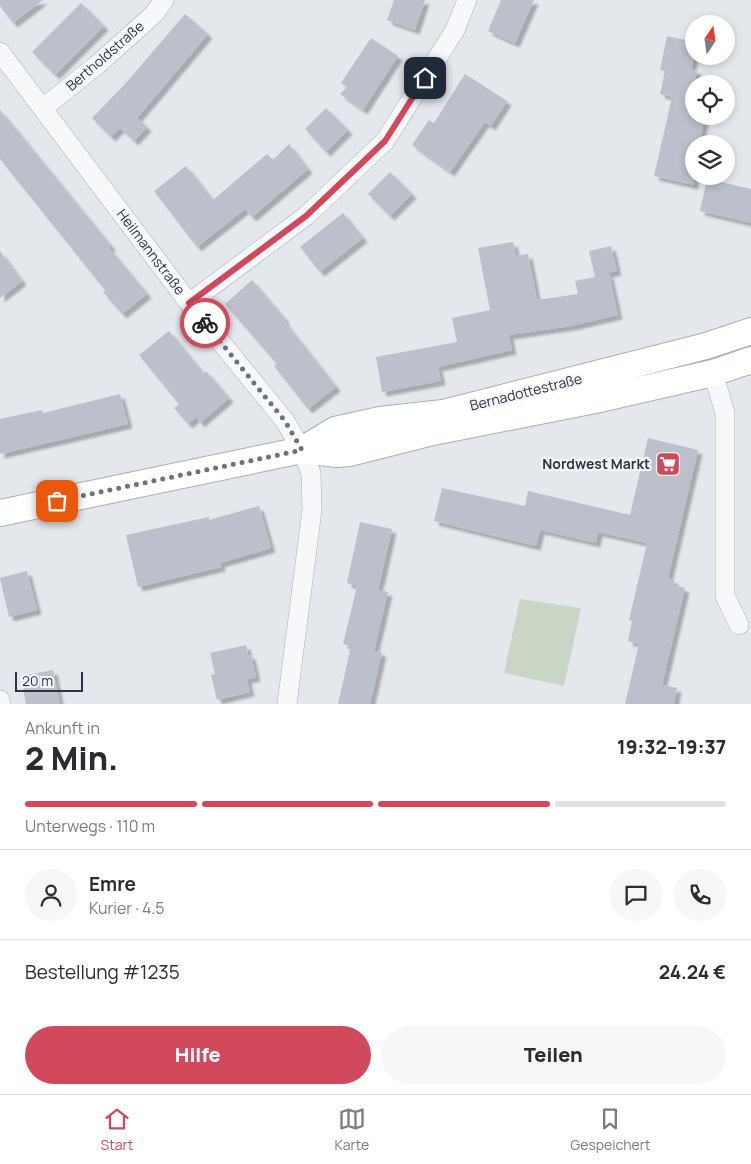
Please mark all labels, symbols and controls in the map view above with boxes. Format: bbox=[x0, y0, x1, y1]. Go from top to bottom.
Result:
north arrow bbox=[685, 15, 735, 65]
map controls bbox=[685, 15, 735, 185]
street label: Bertholdstraße bbox=[62, 16, 148, 95]
pin bbox=[404, 57, 446, 99]
icon: home bbox=[411, 64, 439, 92]
button: locate bbox=[685, 75, 735, 125]
button: layers bbox=[685, 135, 735, 185]
street label: Heilmannstraße bbox=[113, 205, 190, 298]
courier bbox=[180, 298, 230, 348]
icon: bike bbox=[191, 309, 219, 337]
street label: Bernadottestraße bbox=[468, 368, 584, 415]
supermarket icon: Nordwest Markt bbox=[655, 451, 681, 477]
place label: Nordwest Markt bbox=[542, 454, 650, 473]
pin bbox=[36, 480, 78, 522]
icon: bag bbox=[43, 487, 71, 515]
scale bar bbox=[15, 669, 82, 692]
text: 20 m bbox=[22, 671, 53, 690]
text: Ankunft in bbox=[25, 717, 100, 739]
text: 19:32–19:37 bbox=[617, 734, 726, 760]
text: 2 Min. bbox=[25, 736, 118, 780]
text: Unterwegs · 110 m bbox=[25, 815, 155, 837]
button: person bbox=[25, 869, 77, 921]
button: chat bbox=[610, 869, 662, 921]
button: phone bbox=[674, 869, 726, 921]
text: Emre bbox=[89, 871, 136, 897]
text: Kurier · 4.5 bbox=[89, 897, 165, 919]
text: Bestellung #1235 bbox=[25, 959, 180, 985]
text: 24.24 € bbox=[659, 959, 726, 985]
button: Hilfe bbox=[25, 1026, 371, 1084]
button: Teilen bbox=[381, 1026, 726, 1084]
tab: Start bbox=[101, 1105, 133, 1154]
tab: Karte bbox=[334, 1105, 369, 1154]
tab: Gespeichert bbox=[570, 1105, 650, 1154]

